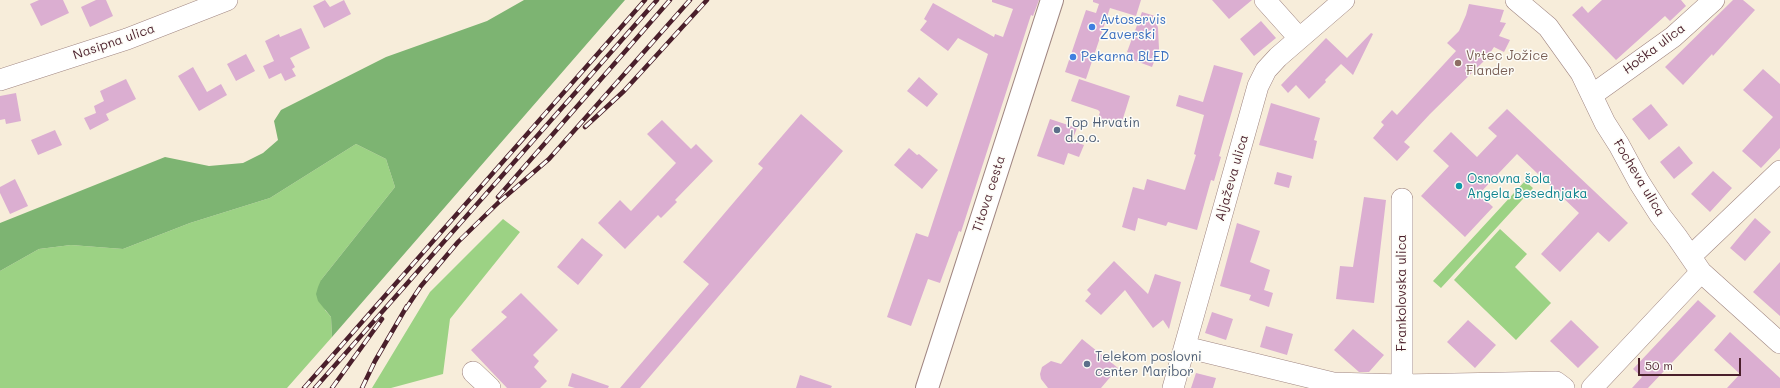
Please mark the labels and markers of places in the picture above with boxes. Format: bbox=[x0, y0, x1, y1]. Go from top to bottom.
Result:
place label: Avtoservis Zaverski bbox=[1100, 12, 1166, 43]
marker: Avtoservis Zaverski bbox=[1087, 22, 1097, 32]
place label: Vrtec Jožice Flander bbox=[1466, 48, 1548, 79]
place label: Pekarna BLED bbox=[1081, 49, 1169, 65]
marker: Pekarna BLED bbox=[1068, 52, 1078, 62]
marker: Vrtec Jožice Flander bbox=[1453, 58, 1463, 68]
place label: Top Hrvatin d.o.o. bbox=[1065, 115, 1140, 146]
marker: Top Hrvatin d.o.o. bbox=[1052, 125, 1062, 135]
place label: Osnovna šola Angela Besednjaka bbox=[1467, 171, 1588, 202]
marker: Osnovna šola Angela Besednjaka bbox=[1454, 181, 1464, 191]
place label: Telekom poslovni center Maribor bbox=[1095, 349, 1202, 380]
marker: Telekom poslovni center Maribor bbox=[1082, 359, 1092, 369]

